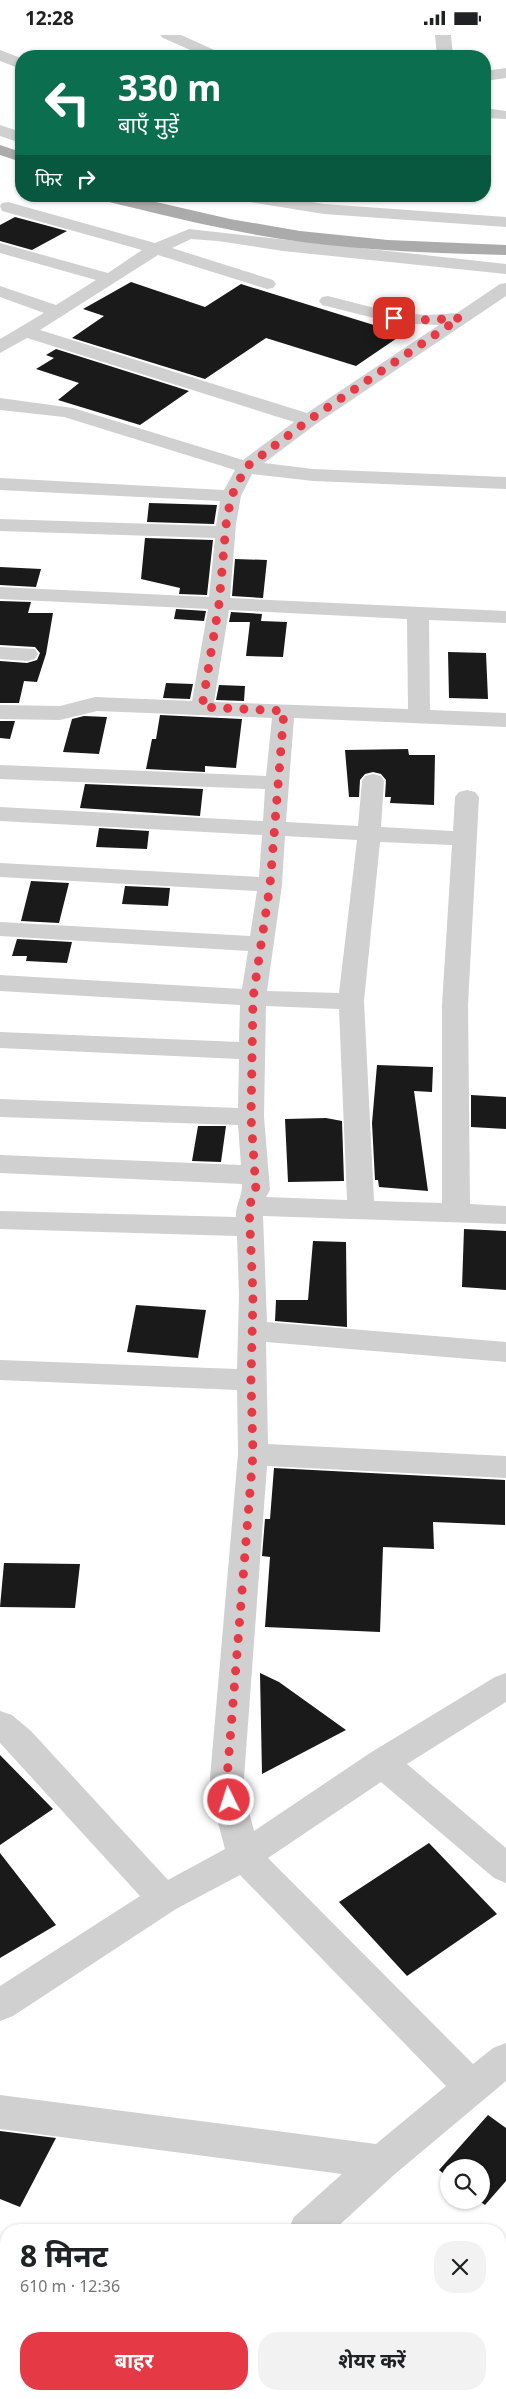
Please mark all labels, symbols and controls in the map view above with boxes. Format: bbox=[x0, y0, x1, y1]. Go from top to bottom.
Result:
text: 12:28 bbox=[25, 5, 74, 31]
text: 330 m bbox=[118, 64, 221, 111]
icon: left bbox=[35, 70, 100, 135]
text: बाएँ मुड़ें bbox=[118, 109, 179, 139]
icon: right bbox=[72, 165, 100, 193]
text: फिर bbox=[35, 166, 62, 192]
pin bbox=[373, 297, 415, 339]
icon: arrive bbox=[380, 304, 408, 332]
position arrow bbox=[202, 1773, 254, 1825]
map controls bbox=[440, 2159, 490, 2209]
button: search bbox=[440, 2159, 490, 2209]
text: 8 मिनट bbox=[20, 2235, 108, 2276]
button: close bbox=[434, 2241, 486, 2293]
text: 610 m · 12:36 bbox=[20, 2275, 120, 2297]
button: बाहर bbox=[20, 2332, 248, 2390]
button: शेयर करें bbox=[258, 2332, 486, 2390]

